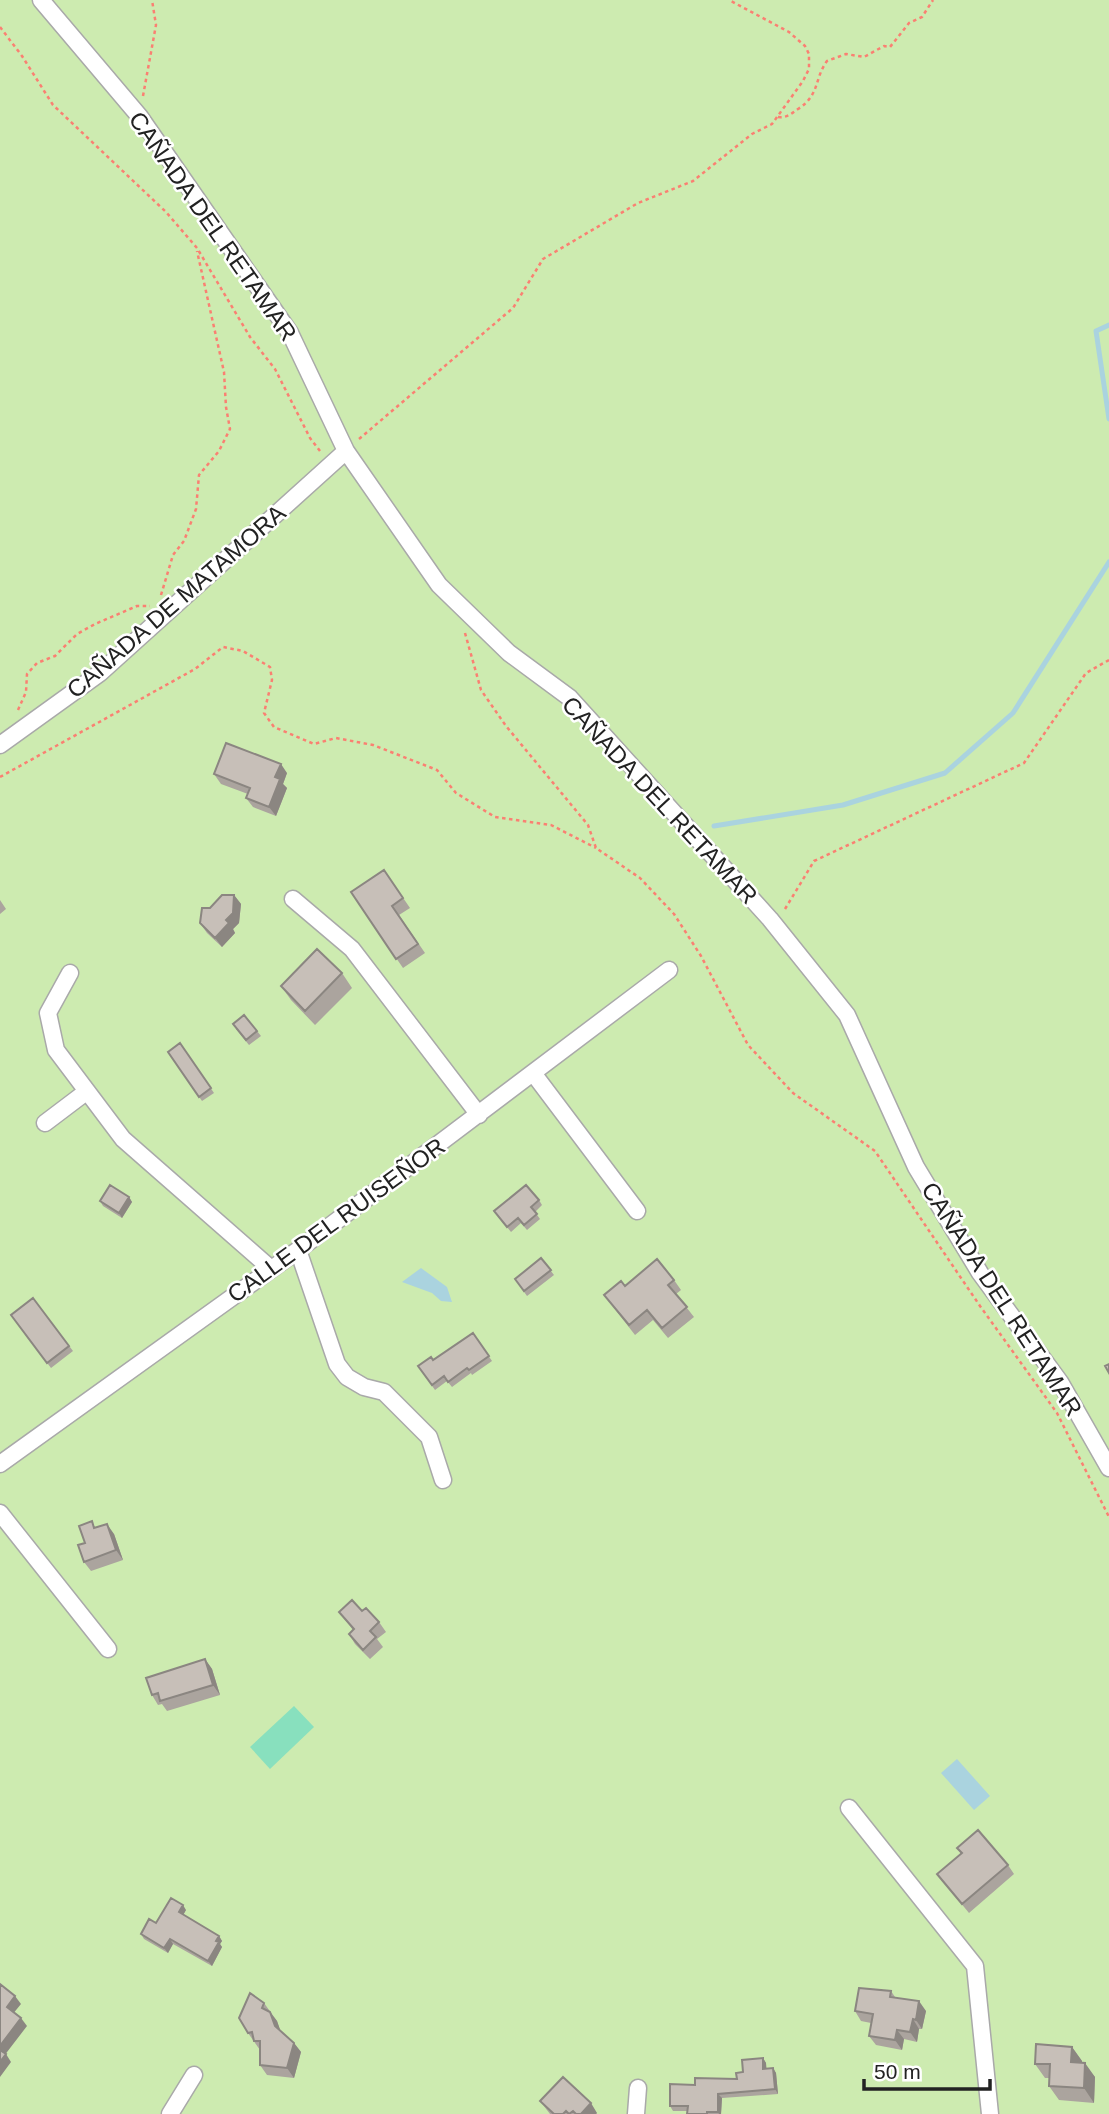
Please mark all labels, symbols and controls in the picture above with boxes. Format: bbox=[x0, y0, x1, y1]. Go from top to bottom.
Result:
street label: CAÑADA DEL RETAMAR bbox=[124, 106, 302, 346]
street label: CAÑADA DE MATAMORA bbox=[61, 499, 291, 703]
street label: CAÑADA DEL RETAMAR bbox=[557, 691, 763, 909]
street label: CALLE DEL RUISEÑOR bbox=[222, 1132, 450, 1308]
street label: CAÑADA DEL RETAMAR bbox=[916, 1177, 1088, 1421]
scale bar bbox=[864, 2048, 990, 2092]
text: 50 m bbox=[874, 2060, 921, 2083]

